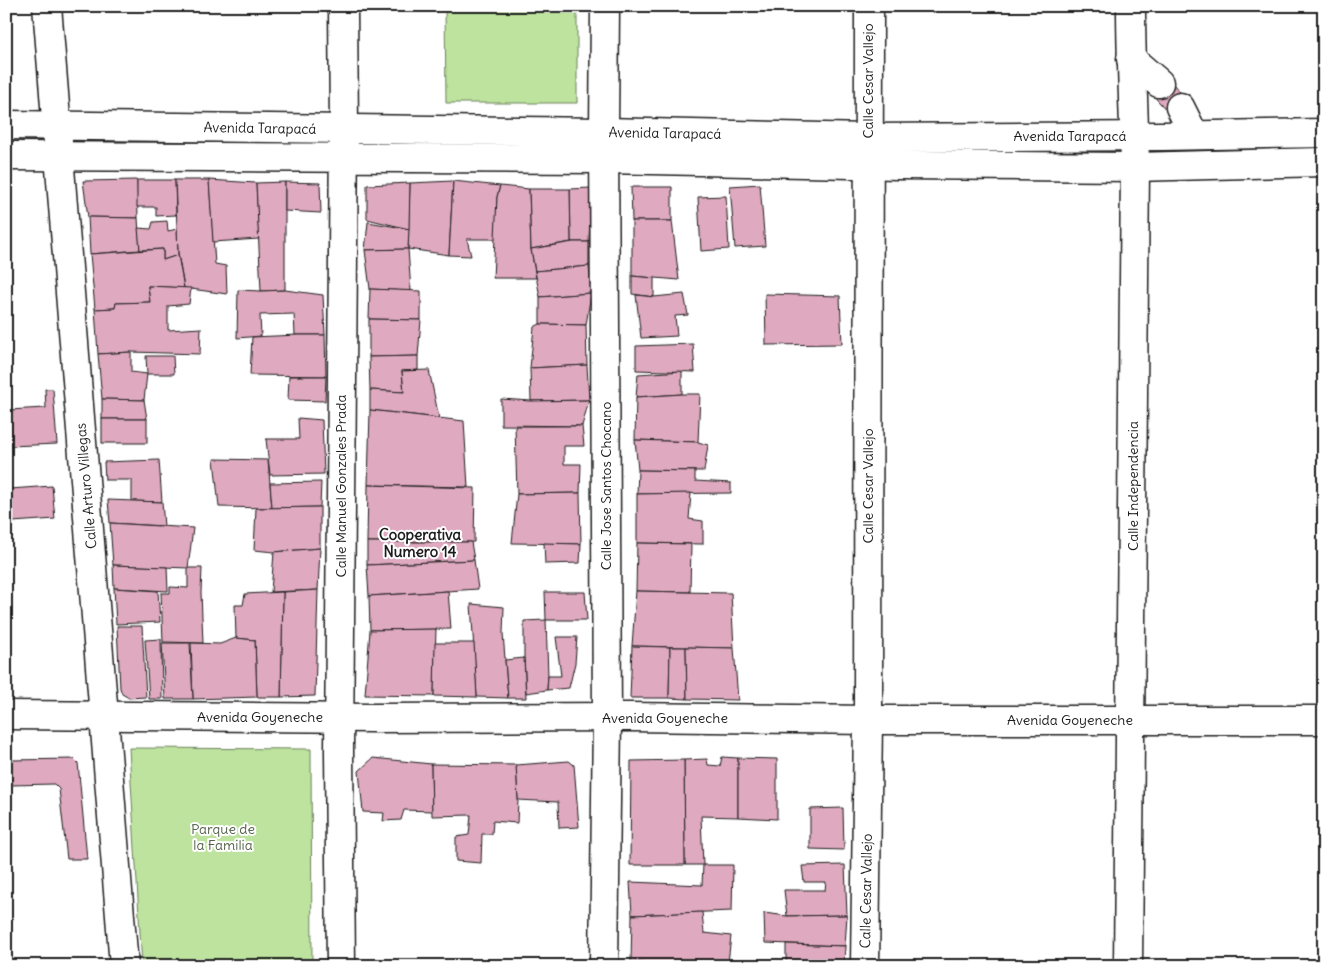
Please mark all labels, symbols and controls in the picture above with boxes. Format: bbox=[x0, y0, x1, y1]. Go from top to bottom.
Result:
street label: Calle Cesar Vallejo bbox=[859, 23, 877, 139]
street label: Avenida Tarapacá bbox=[203, 118, 317, 138]
street label: Avenida Tarapacá bbox=[608, 123, 722, 143]
street label: Avenida Tarapacá bbox=[1014, 127, 1126, 145]
street label: Calle Manuel Gonzales Prada bbox=[332, 395, 350, 577]
street label: Calle Jose Santos Chocano bbox=[597, 402, 615, 570]
street label: Calle Independencia bbox=[1124, 421, 1142, 551]
street label: Calle Arturo Villegas bbox=[72, 422, 100, 550]
street label: Calle Cesar Vallejo bbox=[859, 428, 877, 544]
district label: Cooperativa Numero 14 bbox=[379, 525, 461, 561]
street label: Avenida Goyeneche bbox=[197, 708, 323, 726]
street label: Avenida Goyeneche bbox=[602, 709, 728, 727]
street label: Avenida Goyeneche bbox=[1007, 711, 1133, 729]
park label: Parque de la Familia bbox=[191, 820, 255, 854]
street label: Calle Cesar Vallejo bbox=[856, 833, 876, 949]

